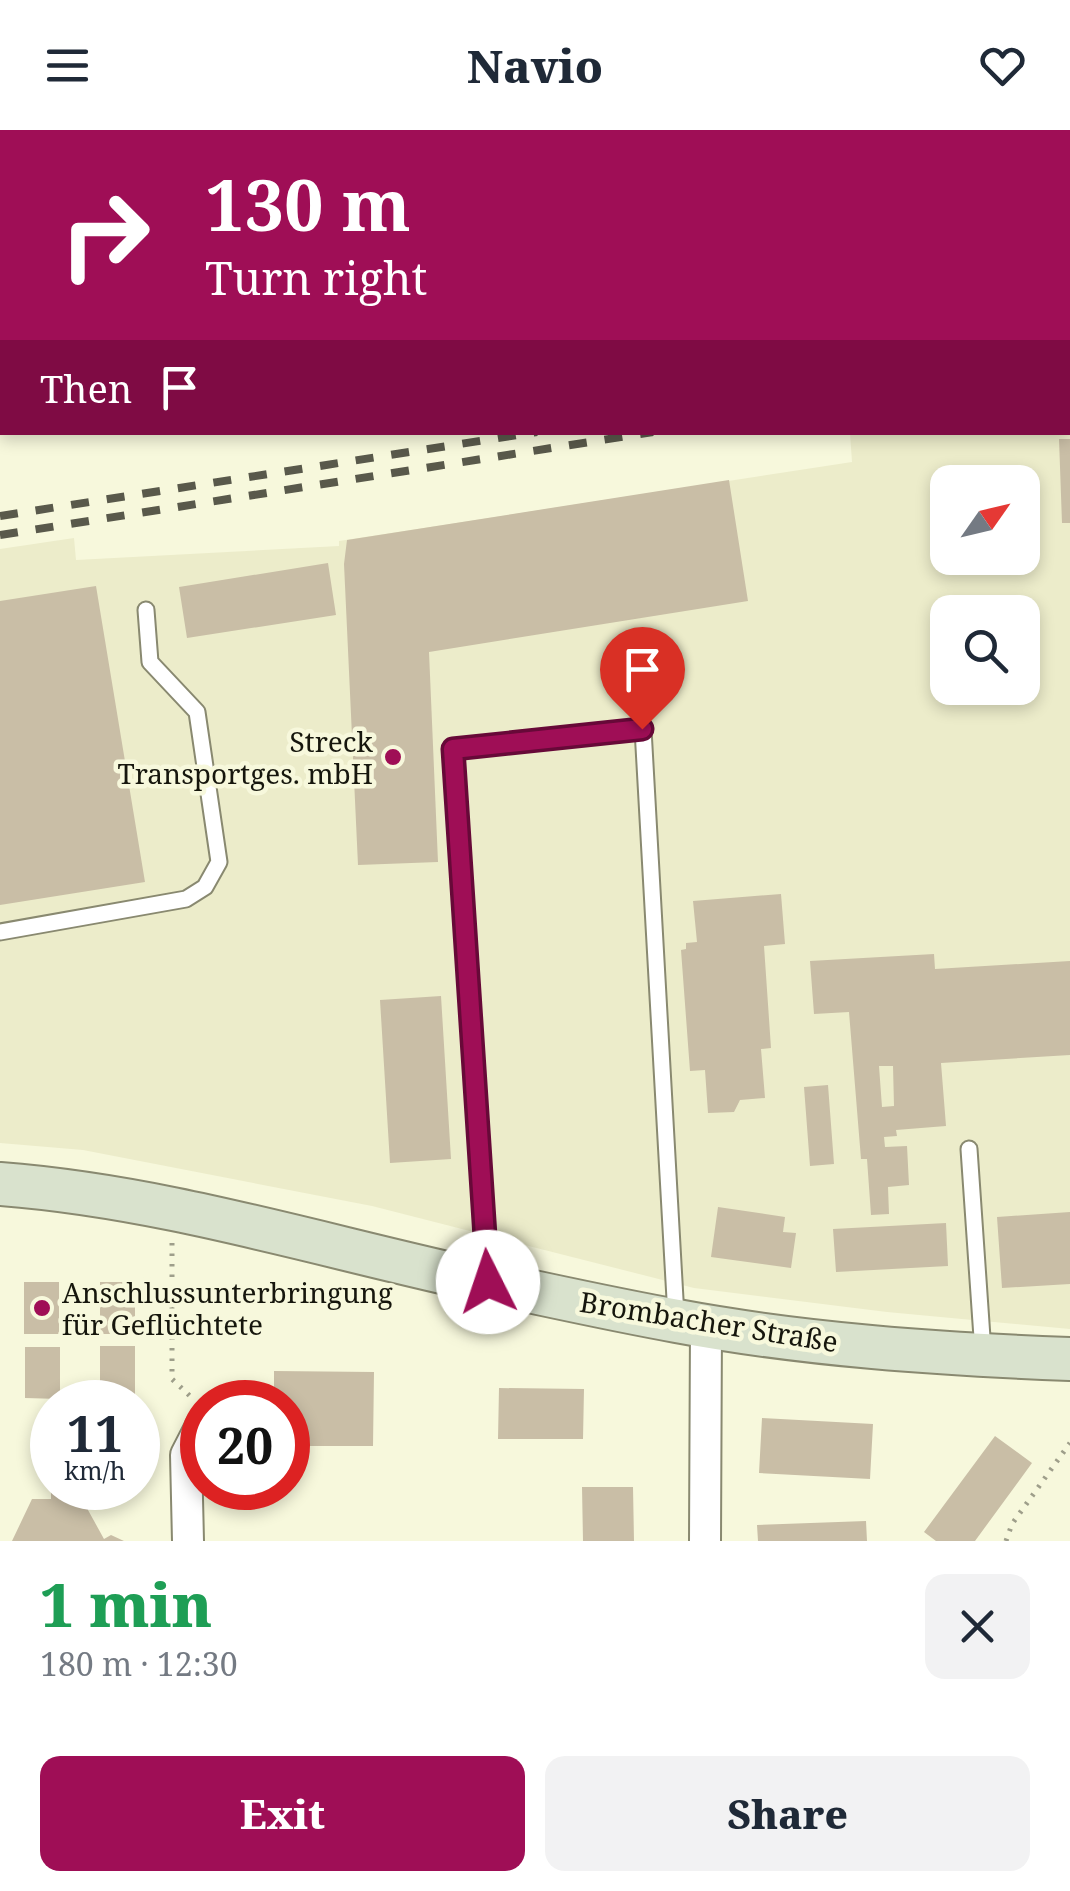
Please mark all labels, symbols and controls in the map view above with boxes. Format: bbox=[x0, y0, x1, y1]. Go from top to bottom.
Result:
text: Navio bbox=[467, 35, 603, 96]
icon: menu bbox=[40, 38, 95, 93]
icon: heart bbox=[975, 38, 1030, 93]
text: 130 m bbox=[205, 156, 411, 252]
icon: right bbox=[40, 170, 170, 300]
text: Turn right bbox=[205, 247, 427, 308]
icon: arrive bbox=[152, 360, 207, 415]
text: Then bbox=[40, 362, 132, 414]
north arrow bbox=[930, 465, 1040, 575]
map controls bbox=[930, 465, 1040, 705]
button: search bbox=[930, 595, 1040, 705]
pin bbox=[600, 627, 685, 730]
icon: arrive bbox=[615, 642, 670, 697]
place label: Streck Transportges. mbH bbox=[118, 722, 374, 792]
marker: Streck Transportges. mbH bbox=[382, 746, 404, 768]
position arrow bbox=[436, 1230, 540, 1334]
place label: Anschlussunterbringung für Geflüchtete bbox=[62, 1273, 393, 1343]
street label: Brombacher Straße bbox=[577, 1282, 841, 1360]
marker: Anschlussunterbringung für Geflüchtete bbox=[31, 1297, 53, 1319]
speed limit sign: 20 bbox=[180, 1380, 310, 1510]
text: 11 bbox=[67, 1399, 123, 1467]
text: km/h bbox=[64, 1453, 126, 1487]
text: 1 min bbox=[40, 1563, 212, 1645]
button: close bbox=[925, 1574, 1030, 1679]
text: 180 m · 12:30 bbox=[40, 1642, 238, 1685]
button: Exit bbox=[40, 1756, 525, 1871]
button: Share bbox=[545, 1756, 1030, 1871]

